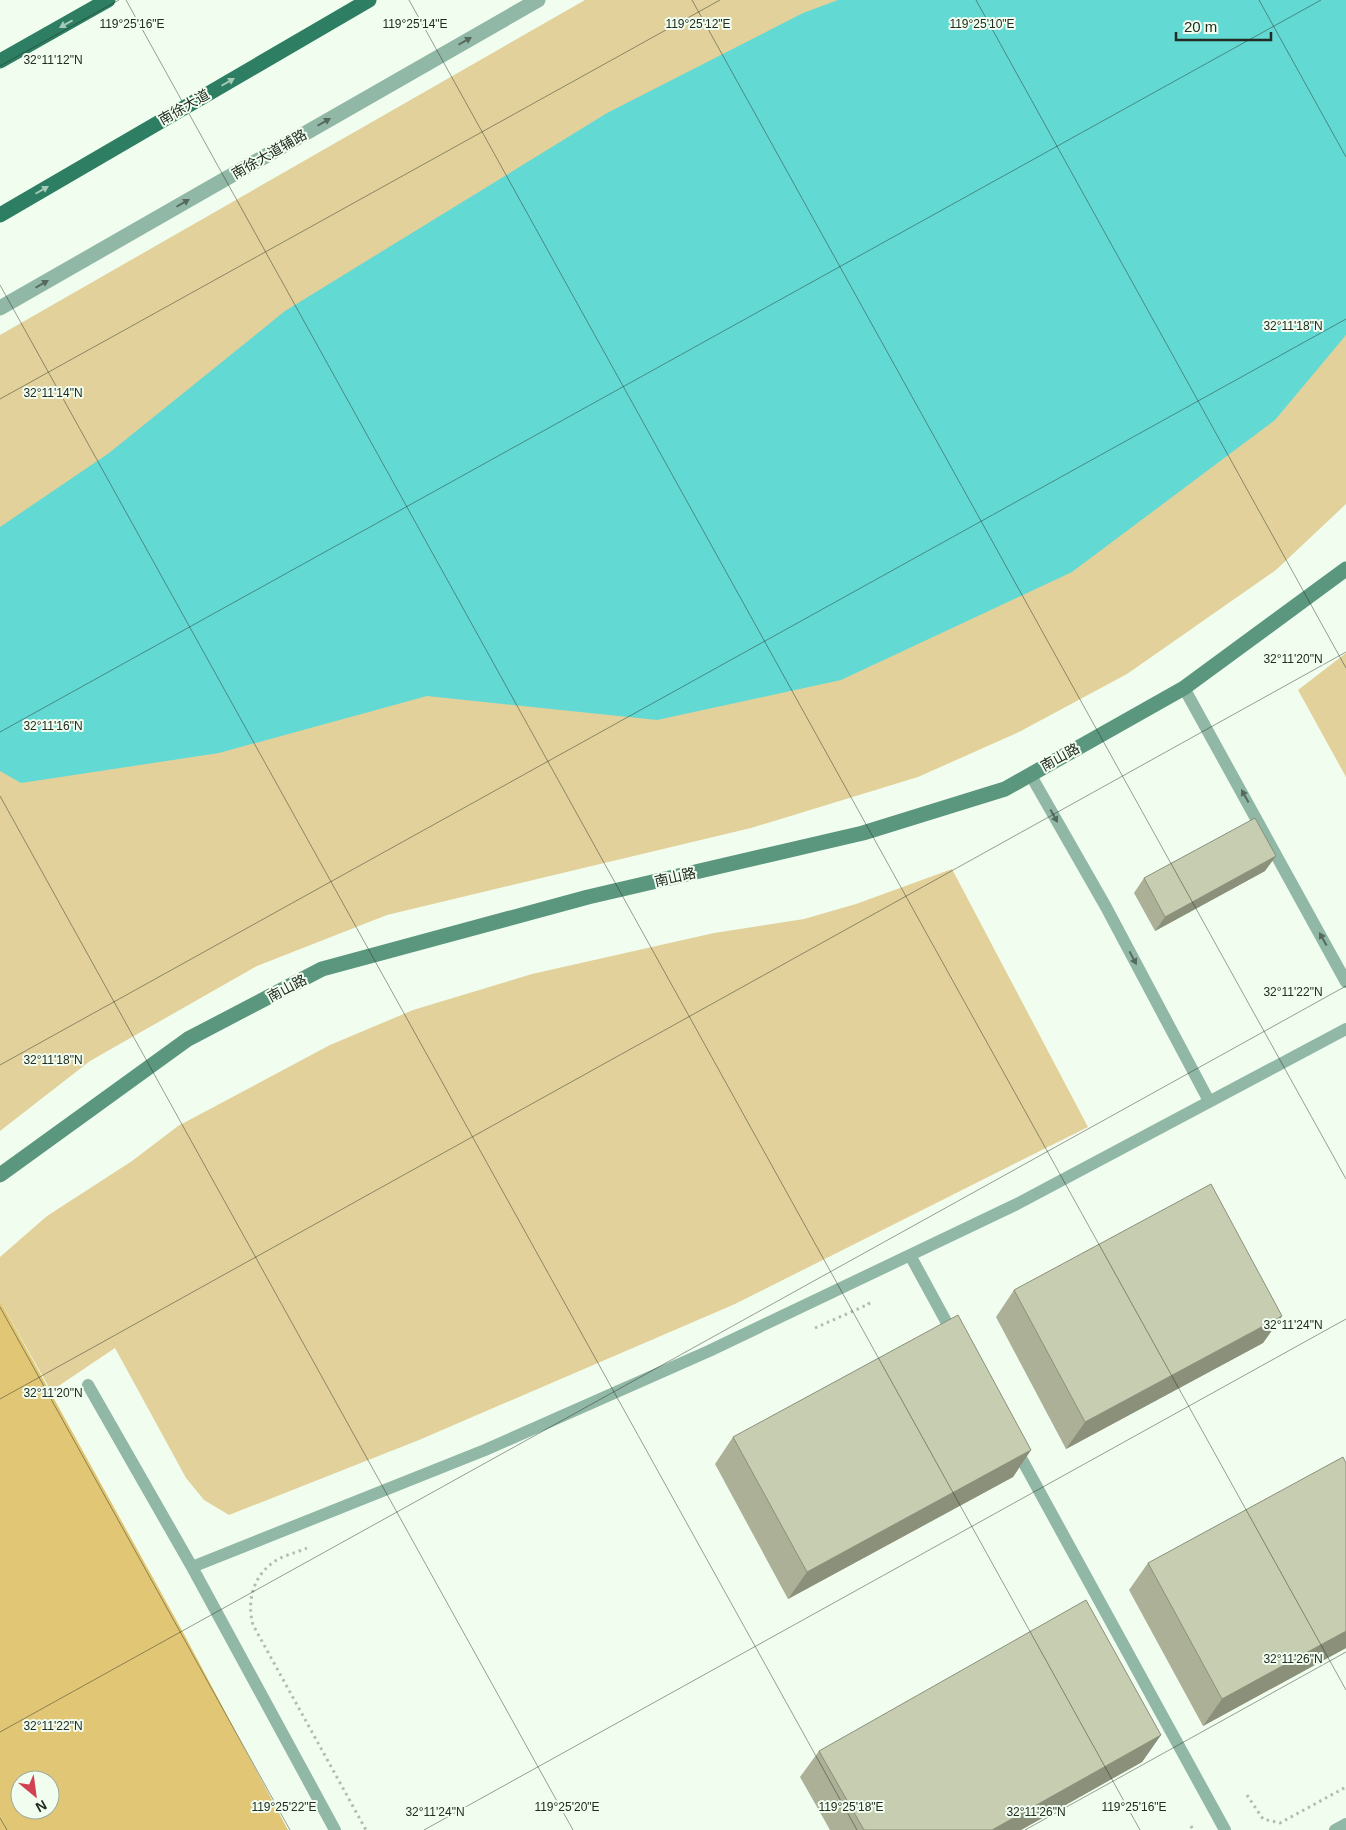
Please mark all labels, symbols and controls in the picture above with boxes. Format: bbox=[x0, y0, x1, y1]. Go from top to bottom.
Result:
scale bar bbox=[1176, 10, 1271, 42]
text: 119°25'16"E bbox=[99, 17, 165, 31]
text: 119°25'14"E bbox=[382, 17, 448, 31]
text: 119°25'12"E bbox=[665, 17, 731, 31]
text: 119°25'10"E bbox=[949, 17, 1015, 31]
text: 20 m bbox=[1184, 18, 1217, 35]
one-way arrow bbox=[58, 20, 73, 28]
one-way arrow bbox=[459, 37, 472, 46]
text: 32°11'12"N bbox=[23, 53, 83, 67]
one-way arrow bbox=[221, 77, 234, 86]
street label: 南徐大道 bbox=[156, 86, 212, 128]
one-way arrow bbox=[318, 118, 331, 127]
street label: 南徐大道辅路 bbox=[229, 126, 309, 182]
one-way arrow bbox=[36, 186, 49, 195]
one-way arrow bbox=[176, 199, 191, 207]
one-way arrow bbox=[36, 279, 49, 288]
text: 32°11'18"N bbox=[1263, 319, 1323, 333]
text: 32°11'14"N bbox=[23, 386, 83, 400]
text: 32°11'20"N bbox=[1263, 652, 1323, 666]
text: 32°11'16"N bbox=[23, 719, 83, 733]
street label: 南山路 bbox=[1038, 740, 1082, 774]
one-way arrow bbox=[1241, 789, 1249, 804]
one-way arrow bbox=[1050, 809, 1059, 823]
street label: 南山路 bbox=[653, 864, 697, 890]
one-way arrow bbox=[1319, 931, 1327, 946]
one-way arrow bbox=[1129, 951, 1137, 965]
street label: 南山路 bbox=[265, 971, 309, 1005]
text: 32°11'22"N bbox=[1263, 985, 1323, 999]
text: 32°11'18"N bbox=[23, 1053, 83, 1067]
text: 32°11'24"N bbox=[1263, 1318, 1323, 1332]
text: 32°11'20"N bbox=[23, 1386, 83, 1400]
text: 32°11'26"N bbox=[1263, 1652, 1323, 1666]
text: 32°11'22"N bbox=[23, 1719, 83, 1733]
north arrow bbox=[10, 1770, 60, 1820]
text: N bbox=[33, 1797, 50, 1816]
text: 119°25'22"E bbox=[251, 1800, 317, 1814]
text: 119°25'20"E bbox=[534, 1800, 600, 1814]
text: 119°25'18"E bbox=[818, 1800, 884, 1814]
text: 119°25'16"E bbox=[1101, 1800, 1167, 1814]
text: 32°11'24"N bbox=[405, 1805, 465, 1819]
text: 32°11'26"N bbox=[1006, 1805, 1066, 1819]

